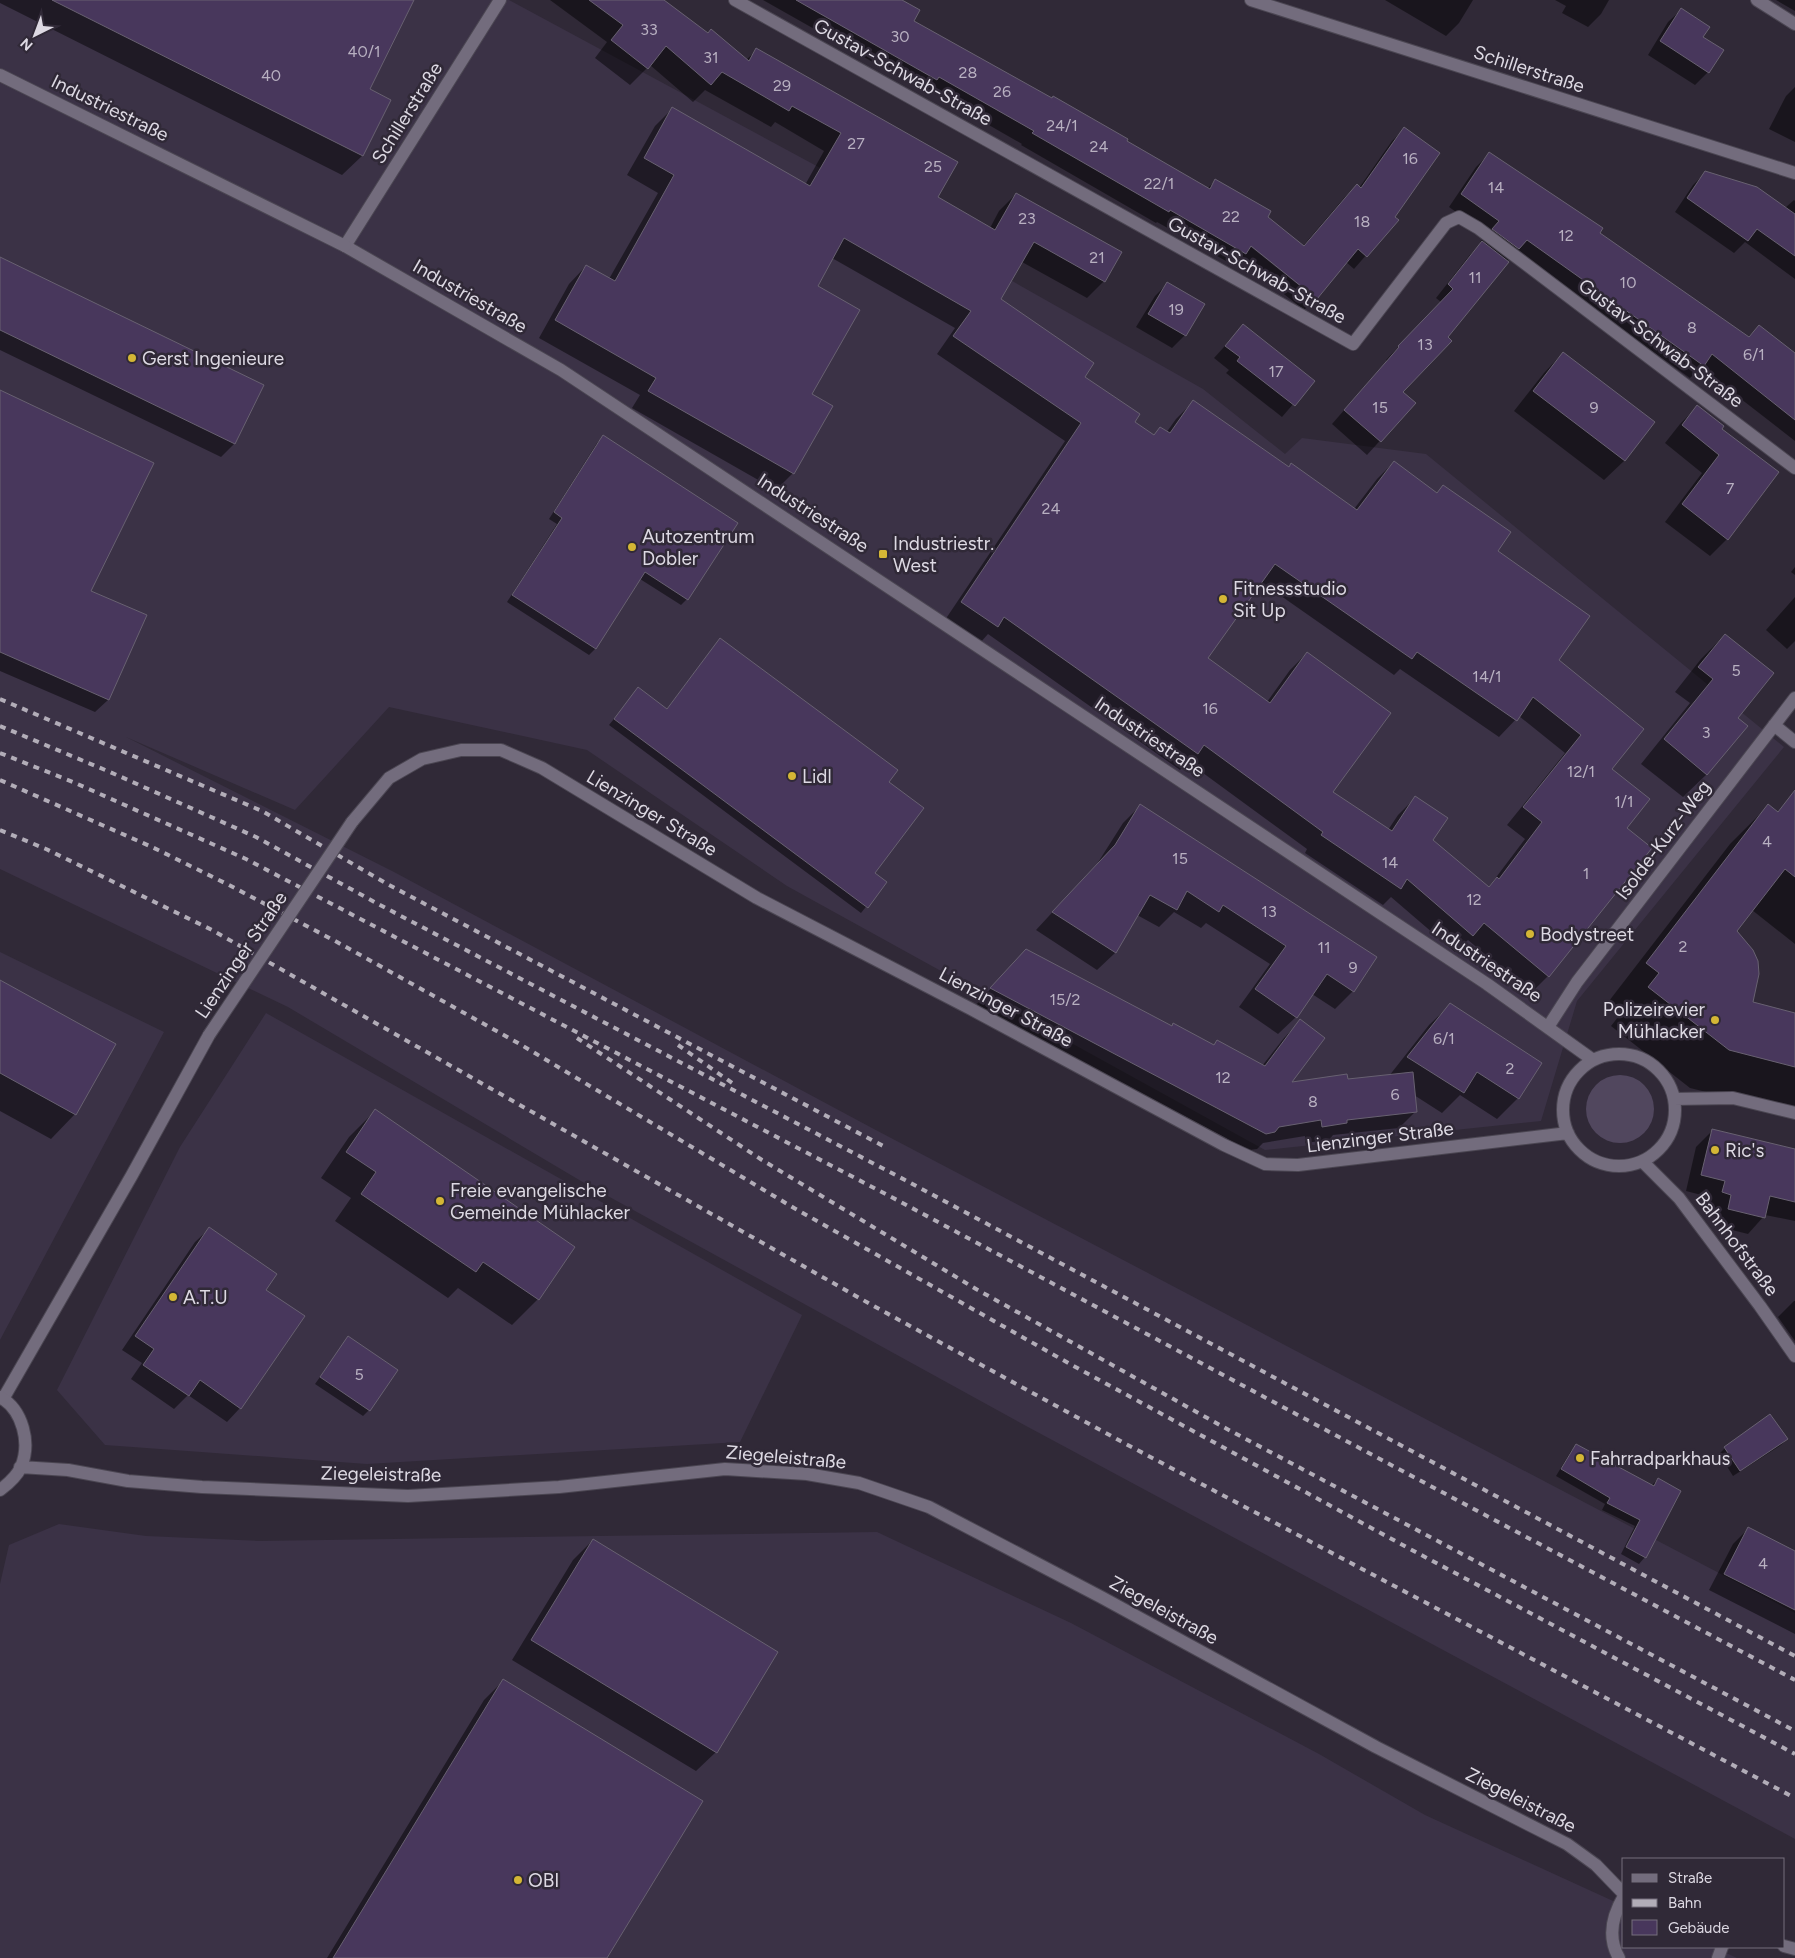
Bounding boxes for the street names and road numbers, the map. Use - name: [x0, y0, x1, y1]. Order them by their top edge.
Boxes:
- street label: Gustav-Schwab-Straße: [810, 13, 996, 131]
- street label: Schillerstraße: [1471, 40, 1587, 98]
- street label: Schillerstraße: [367, 58, 447, 168]
- street label: Industriestraße: [47, 70, 173, 146]
- street label: Gustav-Schwab-Straße: [1164, 211, 1350, 329]
- street label: Industriestraße: [409, 254, 531, 338]
- street label: Gustav-Schwab-Straße: [1574, 274, 1748, 412]
- street label: Industriestraße: [753, 469, 873, 557]
- street label: Industriestraße: [1091, 692, 1209, 782]
- street label: Lienzinger Straße: [583, 765, 721, 861]
- street label: Isolde-Kurz-Weg: [1611, 776, 1715, 904]
- street label: Lienzinger Straße: [190, 887, 292, 1023]
- street label: Industriestraße: [1428, 917, 1546, 1007]
- street label: Lienzinger Straße: [935, 962, 1077, 1052]
- street label: Lienzinger Straße: [1305, 1117, 1455, 1157]
- street label: Bahnhofstraße: [1690, 1187, 1784, 1301]
- street label: Ziegeleistraße: [725, 1440, 847, 1474]
- street label: Ziegeleistraße: [320, 1461, 442, 1487]
- street label: Ziegeleistraße: [1106, 1571, 1222, 1649]
- street label: Ziegeleistraße: [1462, 1762, 1580, 1838]

